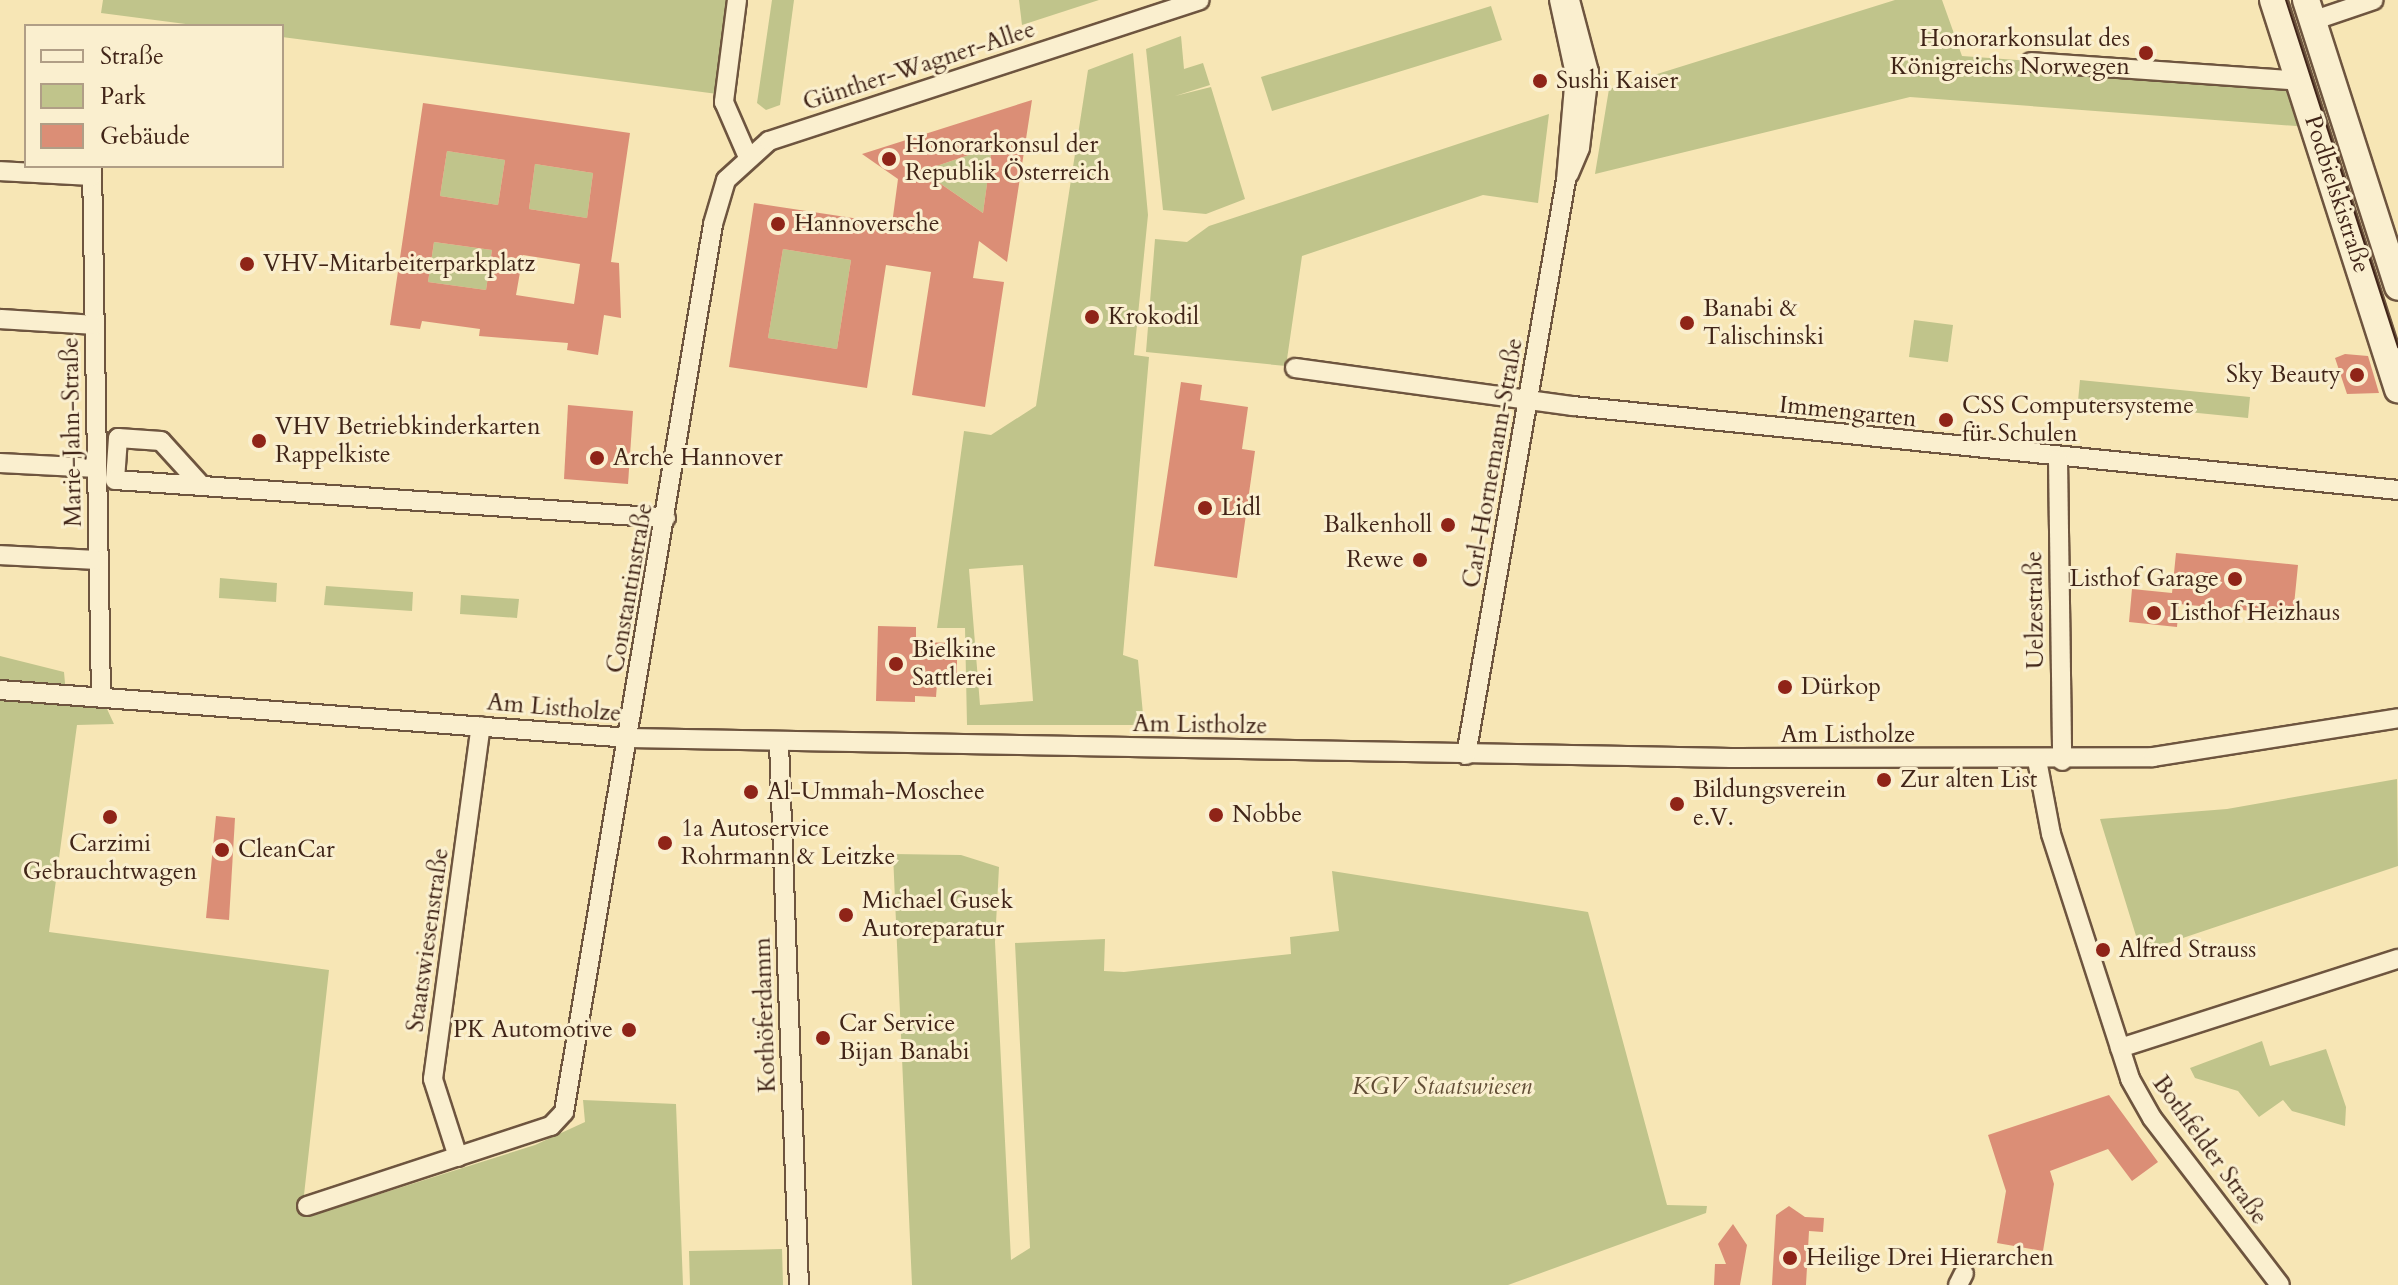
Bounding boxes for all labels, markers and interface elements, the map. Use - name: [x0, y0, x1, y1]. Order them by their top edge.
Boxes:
- street label: Günther-Wagner-Allee: [799, 15, 1039, 117]
- legend: [24, 24, 284, 168]
- place label: Honorarkonsulat des Königreichs Norwegen: [1890, 25, 2130, 81]
- text: Straße: [100, 40, 164, 73]
- marker: Honorarkonsulat des Königreichs Norwegen: [2137, 44, 2155, 62]
- place label: Sushi Kaiser: [1556, 67, 1678, 95]
- marker: Sushi Kaiser: [1531, 72, 1549, 90]
- text: Park: [100, 80, 146, 113]
- street label: Podbielskistraße: [2298, 112, 2376, 276]
- text: Gebäude: [100, 120, 190, 153]
- place label: Honorarkonsul der Republik Österreich: [905, 131, 1110, 187]
- marker: Honorarkonsul der Republik Österreich: [880, 150, 898, 168]
- place label: Hannoversche: [794, 210, 940, 238]
- marker: Hannoversche: [769, 215, 787, 233]
- place label: VHV-Mitarbeiterparkplatz: [263, 250, 535, 278]
- marker: VHV-Mitarbeiterparkplatz: [238, 255, 256, 273]
- place label: Banabi & Talischinski: [1703, 295, 1824, 351]
- place label: Krokodil: [1108, 303, 1199, 331]
- marker: Krokodil: [1083, 308, 1101, 326]
- marker: Banabi & Talischinski: [1678, 314, 1696, 332]
- street label: Carl-Hornemann-Straße: [1457, 336, 1529, 590]
- street label: Marie-Jahn-Straße: [56, 337, 88, 527]
- place label: Sky Beauty: [2226, 361, 2341, 389]
- marker: Sky Beauty: [2348, 366, 2366, 384]
- street label: Immengarten: [1778, 390, 1918, 434]
- place label: CSS Computersysteme für Schulen: [1962, 392, 2194, 448]
- marker: CSS Computersysteme für Schulen: [1937, 411, 1955, 429]
- place label: VHV Betriebkinderkarten Rappelkiste: [275, 413, 541, 469]
- marker: VHV Betriebkinderkarten Rappelkiste: [250, 432, 268, 450]
- place label: Arche Hannover: [613, 444, 783, 472]
- marker: Arche Hannover: [588, 449, 606, 467]
- place label: Lidl: [1221, 494, 1261, 522]
- marker: Lidl: [1196, 499, 1214, 517]
- street label: Constantinstraße: [601, 501, 659, 675]
- place label: Balkenholl: [1323, 511, 1432, 539]
- marker: Balkenholl: [1439, 516, 1457, 534]
- place label: Rewe: [1346, 546, 1404, 574]
- marker: Rewe: [1411, 551, 1429, 569]
- street label: Uelzestraße: [2020, 551, 2050, 669]
- place label: Listhof Garage: [2069, 565, 2219, 593]
- marker: Listhof Garage: [2226, 570, 2244, 588]
- place label: Listhof Heizhaus: [2170, 599, 2340, 627]
- marker: Listhof Heizhaus: [2145, 604, 2163, 622]
- place label: Bielkine Sattlerei: [912, 636, 996, 692]
- marker: Bielkine Sattlerei: [887, 655, 905, 673]
- place label: Dürkop: [1801, 673, 1881, 701]
- marker: Dürkop: [1776, 678, 1794, 696]
- street label: Am Listholze: [486, 688, 622, 728]
- street label: Am Listholze: [1132, 709, 1268, 741]
- street label: Am Listholze: [1781, 721, 1915, 749]
- place label: Zur alten List: [1900, 766, 2037, 794]
- marker: Zur alten List: [1875, 771, 1893, 789]
- place label: Bildungsverein e.V.: [1693, 776, 1846, 832]
- place label: Al-Ummah-Moschee: [767, 778, 985, 806]
- marker: Al-Ummah-Moschee: [742, 783, 760, 801]
- marker: Bildungsverein e.V.: [1668, 795, 1686, 813]
- place label: Nobbe: [1232, 801, 1302, 829]
- marker: Nobbe: [1207, 806, 1225, 824]
- marker: Carzimi Gebrauchtwagen: [101, 808, 119, 826]
- place label: 1a Autoservice Rohrmann & Leitzke: [681, 815, 895, 871]
- place label: Carzimi Gebrauchtwagen: [23, 830, 197, 886]
- marker: 1a Autoservice Rohrmann & Leitzke: [656, 834, 674, 852]
- place label: CleanCar: [238, 836, 335, 864]
- marker: CleanCar: [213, 841, 231, 859]
- street label: Staatswiesenstraße: [401, 846, 455, 1034]
- place label: Michael Gusek Autoreparatur: [862, 887, 1013, 943]
- marker: Michael Gusek Autoreparatur: [837, 906, 855, 924]
- place label: Alfred Strauss: [2119, 936, 2256, 964]
- street label: Kothöferdamm: [748, 937, 782, 1093]
- marker: Alfred Strauss: [2094, 941, 2112, 959]
- place label: Car Service Bijan Banabi: [839, 1010, 970, 1066]
- place label: PK Automotive: [453, 1016, 613, 1044]
- marker: PK Automotive: [620, 1021, 638, 1039]
- marker: Car Service Bijan Banabi: [814, 1029, 832, 1047]
- street label: Bothfelder Straße: [2146, 1070, 2274, 1230]
- park label: KGV Staatswiesen: [1352, 1073, 1532, 1101]
- place label: Heilige Drei Hierarchen: [1806, 1244, 2054, 1272]
- marker: Heilige Drei Hierarchen: [1781, 1249, 1799, 1267]

